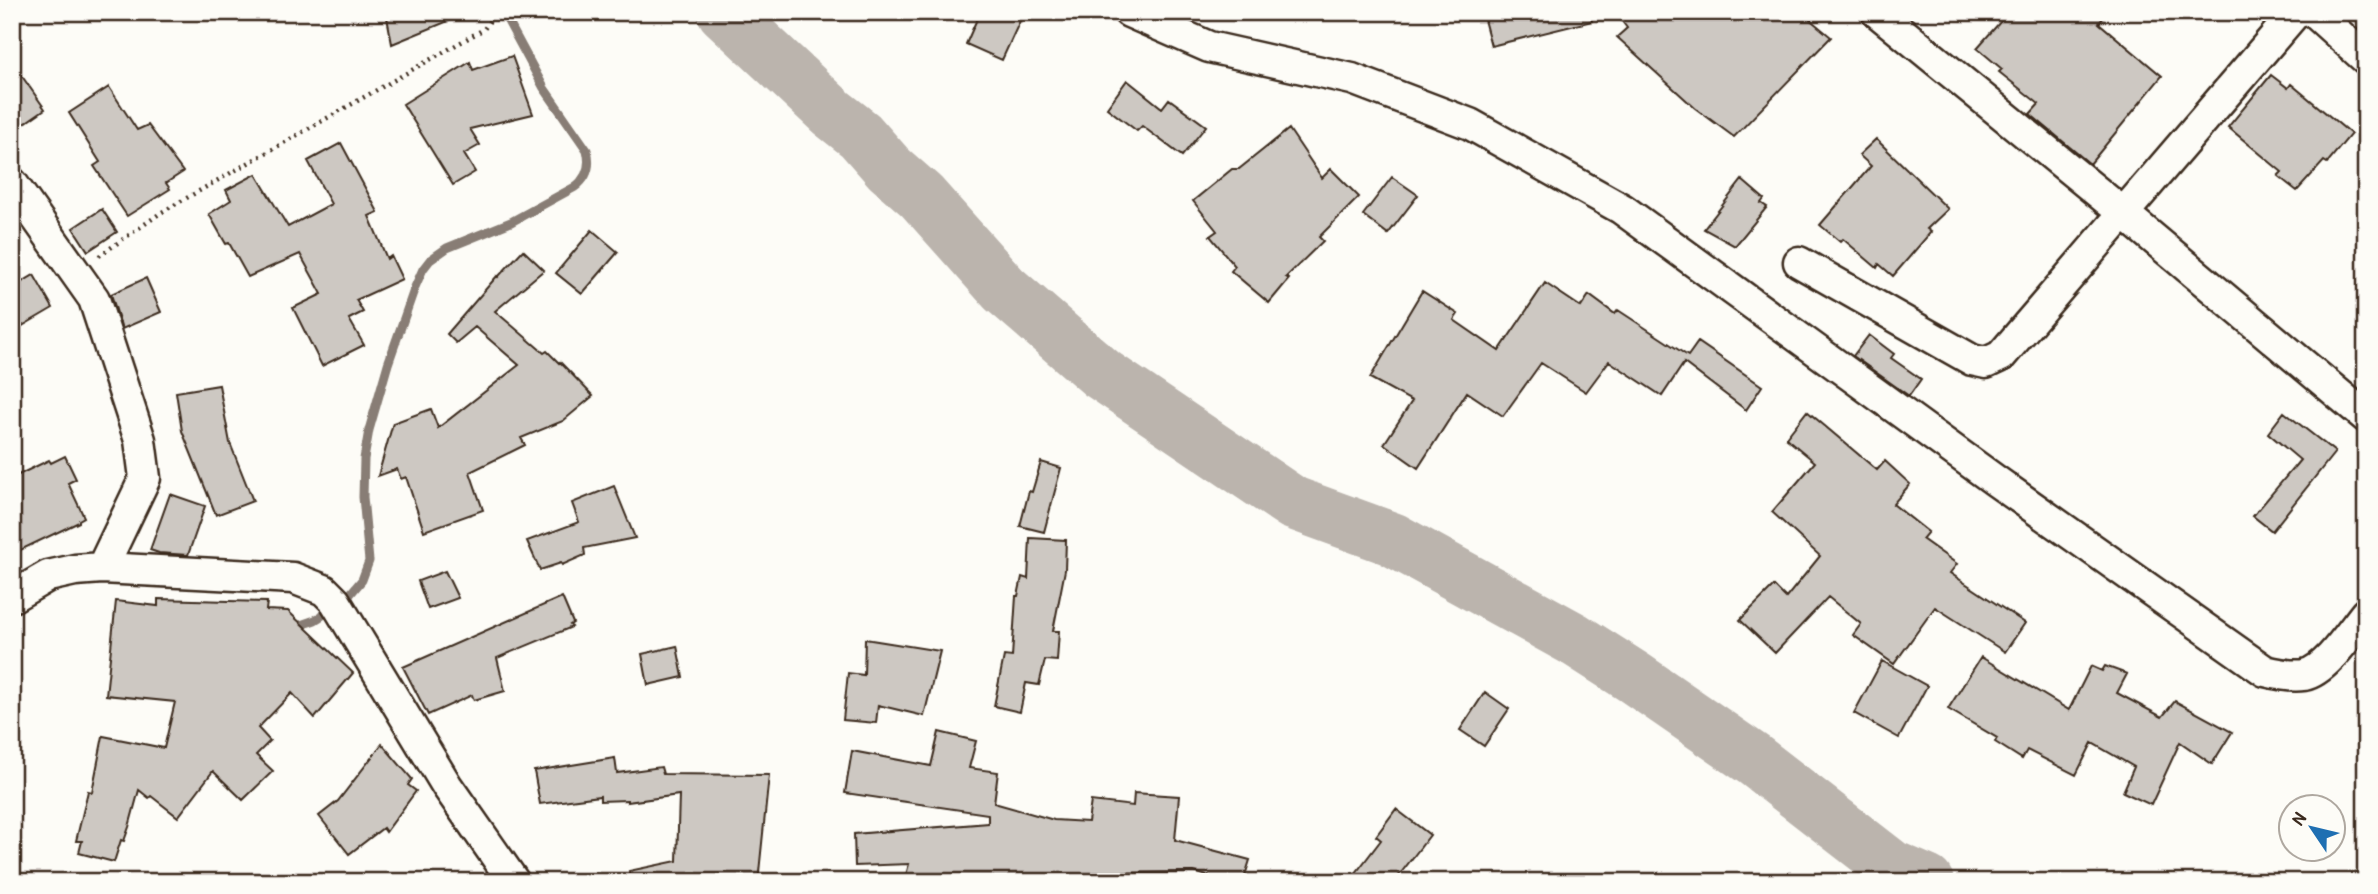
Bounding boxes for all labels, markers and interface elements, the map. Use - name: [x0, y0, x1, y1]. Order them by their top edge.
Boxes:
- north arrow: [2276, 792, 2346, 862]
- text: N: [2285, 807, 2312, 830]

